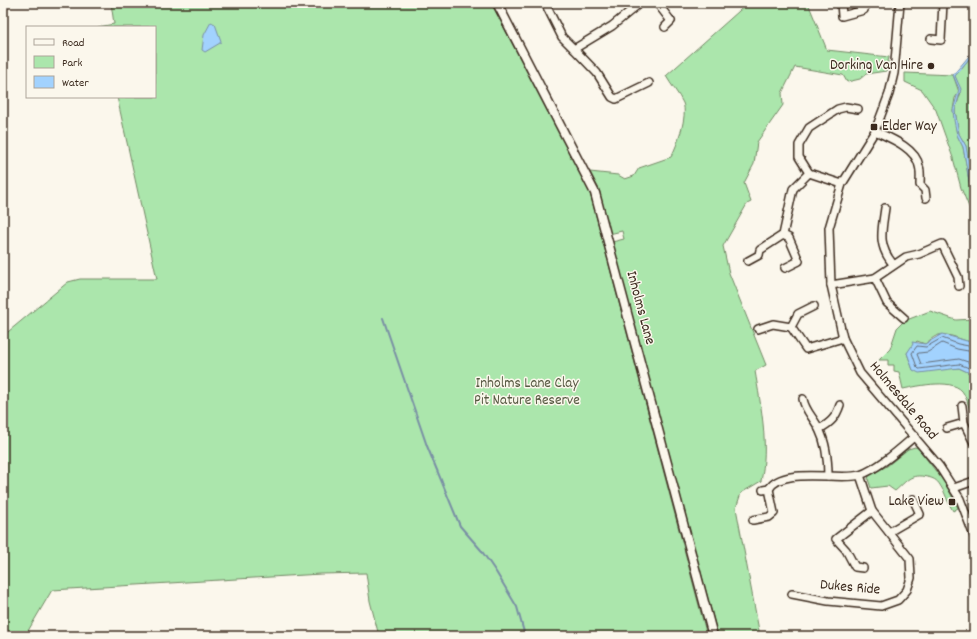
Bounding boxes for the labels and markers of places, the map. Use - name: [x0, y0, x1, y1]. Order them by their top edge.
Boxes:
- place label: Dorking Van Hire: [830, 55, 923, 77]
- marker: Dorking Van Hire: [926, 61, 936, 71]
- place label: Elder Way: [882, 116, 938, 138]
- marker: Elder Way: [869, 122, 879, 132]
- place label: Lake View: [888, 491, 944, 513]
- marker: Lake View: [947, 497, 957, 507]

